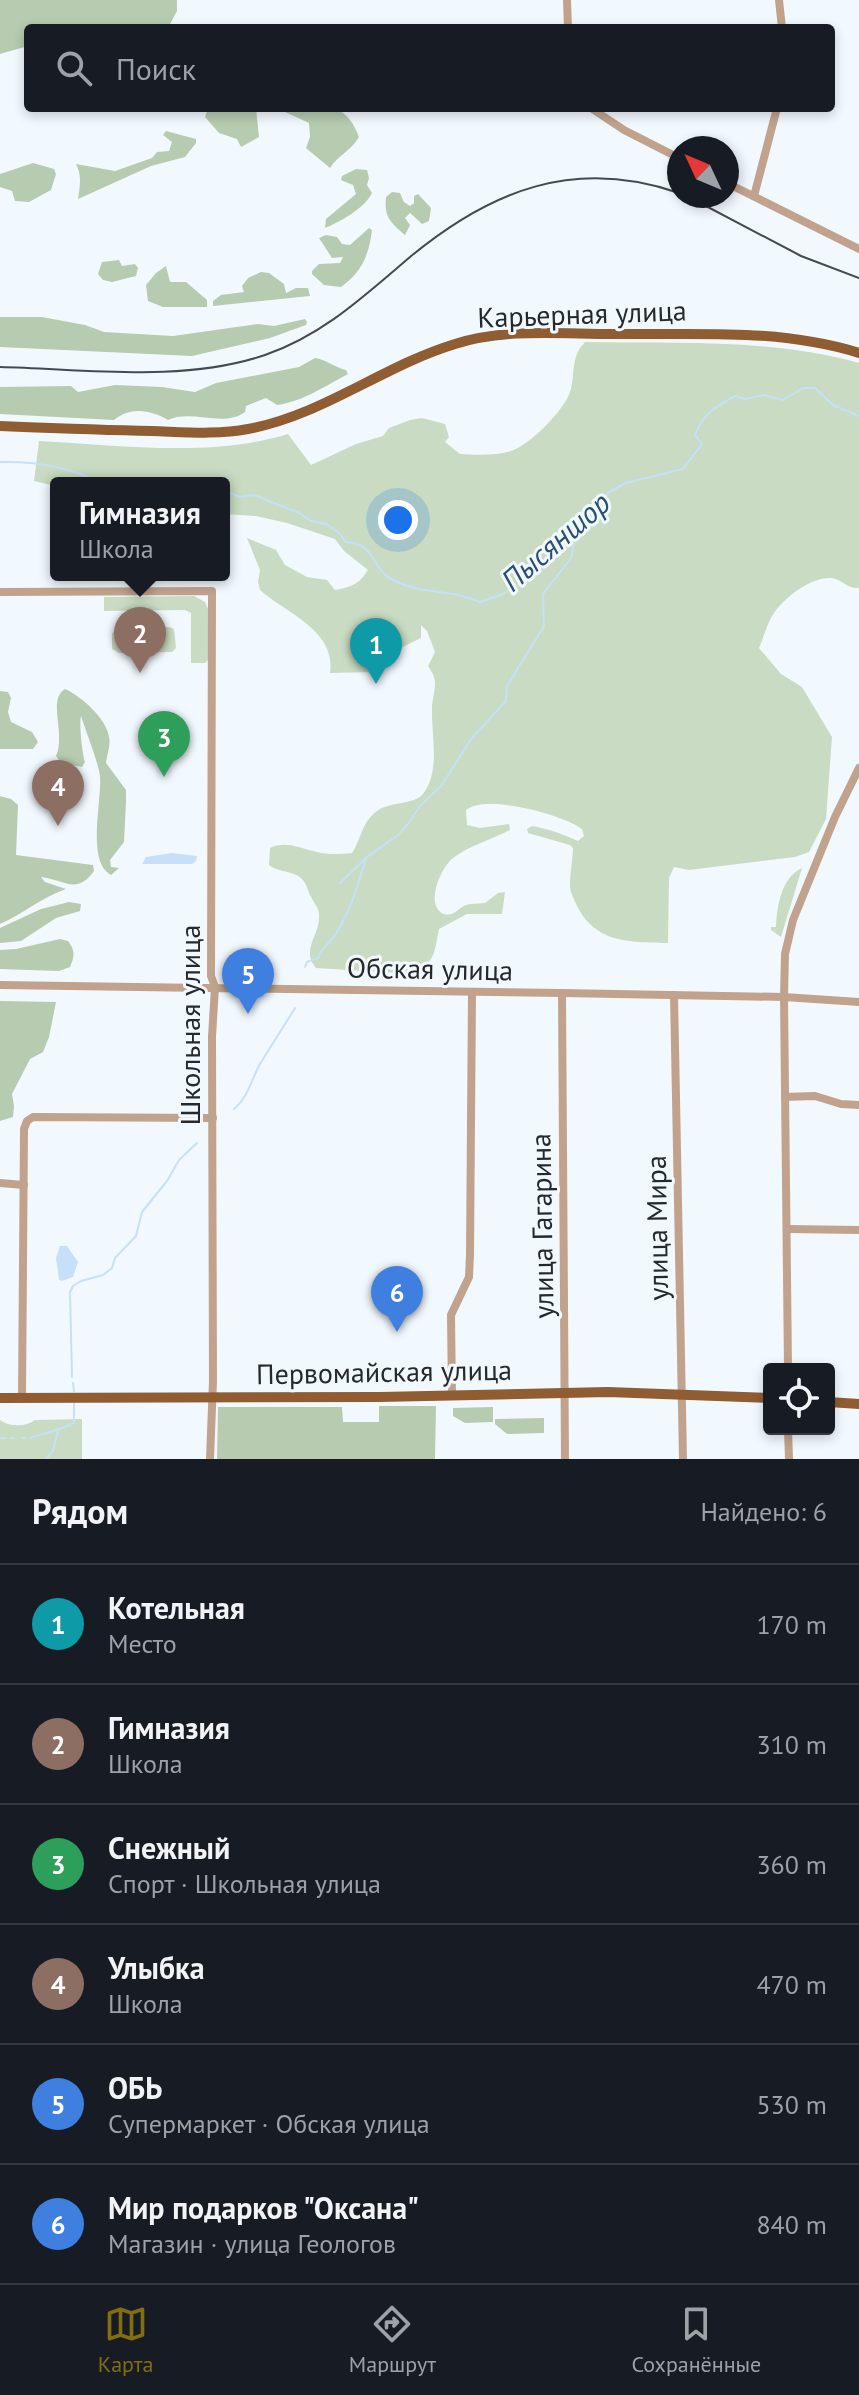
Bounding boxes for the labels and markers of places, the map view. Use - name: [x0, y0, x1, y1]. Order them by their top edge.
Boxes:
- pin: 2: [114, 607, 166, 673]
- pin: 1: [350, 618, 402, 684]
- pin: 3: [138, 711, 190, 777]
- pin: 4: [32, 760, 84, 826]
- pin: 5: [222, 948, 274, 1014]
- pin: 6: [371, 1266, 423, 1332]

